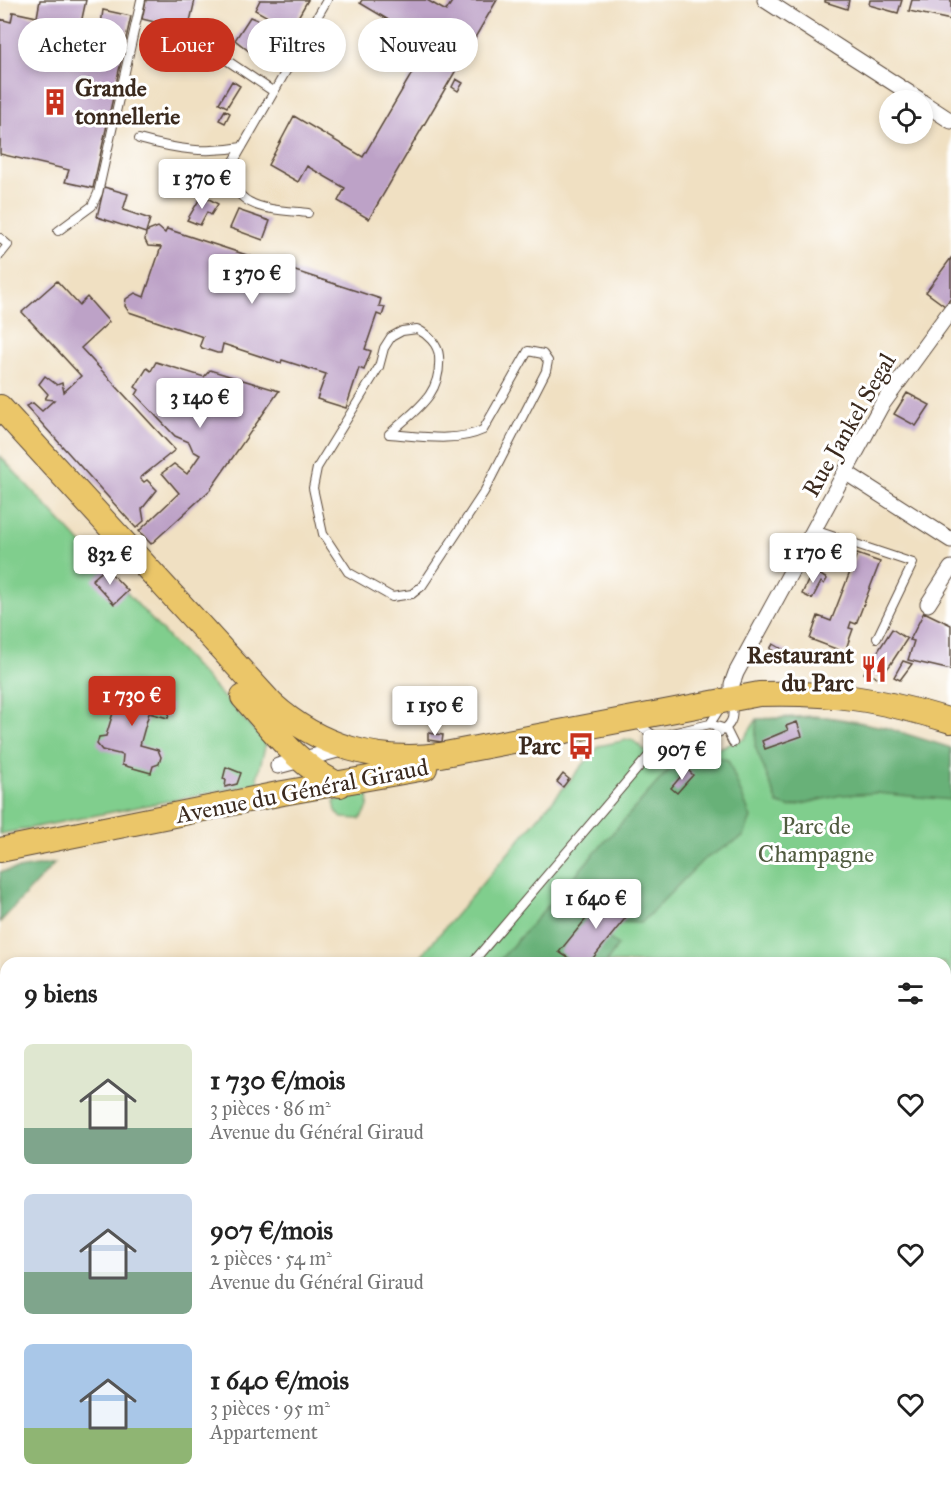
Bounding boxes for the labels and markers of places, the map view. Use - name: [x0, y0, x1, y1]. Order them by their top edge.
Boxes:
- place label: Grande tonnellerie: [74, 73, 180, 131]
- building icon: Grande tonnellerie: [40, 87, 70, 117]
- pin: 1 370 €: [147, 159, 257, 210]
- pin: 1 370 €: [197, 254, 307, 305]
- pin: 3 140 €: [145, 378, 255, 429]
- pin: 1 170 €: [758, 533, 868, 584]
- pin: 832 €: [68, 535, 152, 586]
- place label: Restaurant du Parc: [747, 640, 854, 698]
- restaurant icon: Restaurant du Parc: [859, 654, 889, 684]
- pin: 1 730 €: [77, 676, 187, 727]
- pin: 1 150 €: [380, 686, 490, 737]
- pin: 907 €: [640, 730, 724, 781]
- place label: Parc: [519, 731, 561, 761]
- bus stop icon: Parc: [566, 731, 596, 761]
- pin: 1 640 €: [541, 879, 651, 930]

